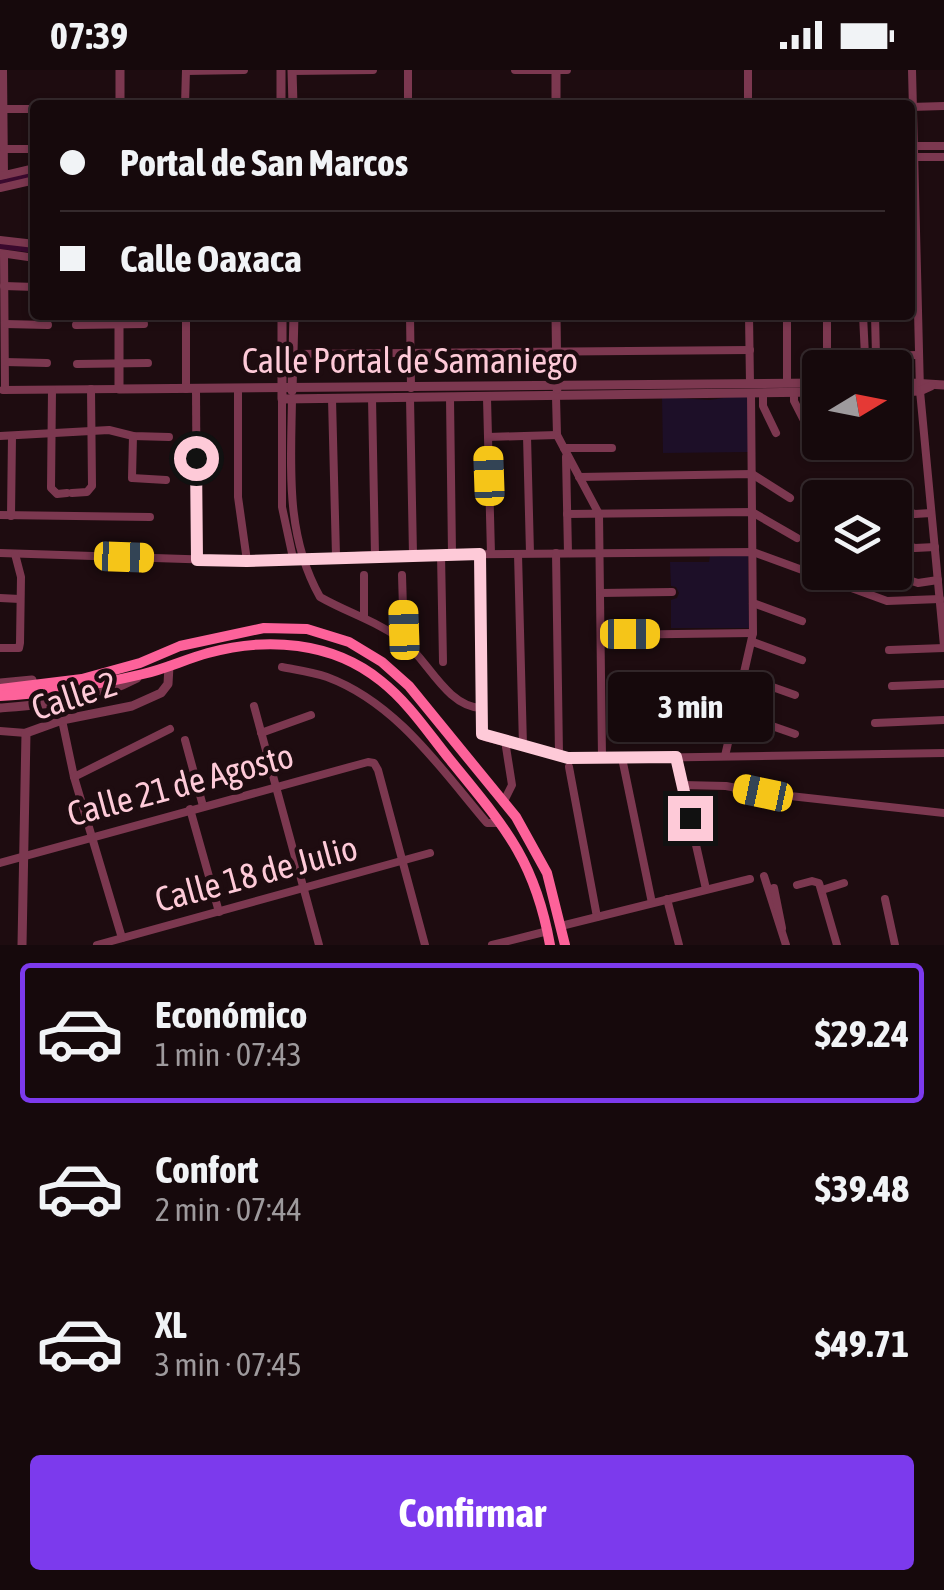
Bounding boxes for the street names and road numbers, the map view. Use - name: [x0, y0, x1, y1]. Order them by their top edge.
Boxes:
- street label: Calle Portal de Samaniego: [242, 340, 578, 380]
- street label: Calle 2: [26, 662, 122, 728]
- street label: Calle 21 de Agosto: [63, 735, 297, 833]
- street label: Calle 18 de Julio: [150, 827, 362, 919]

